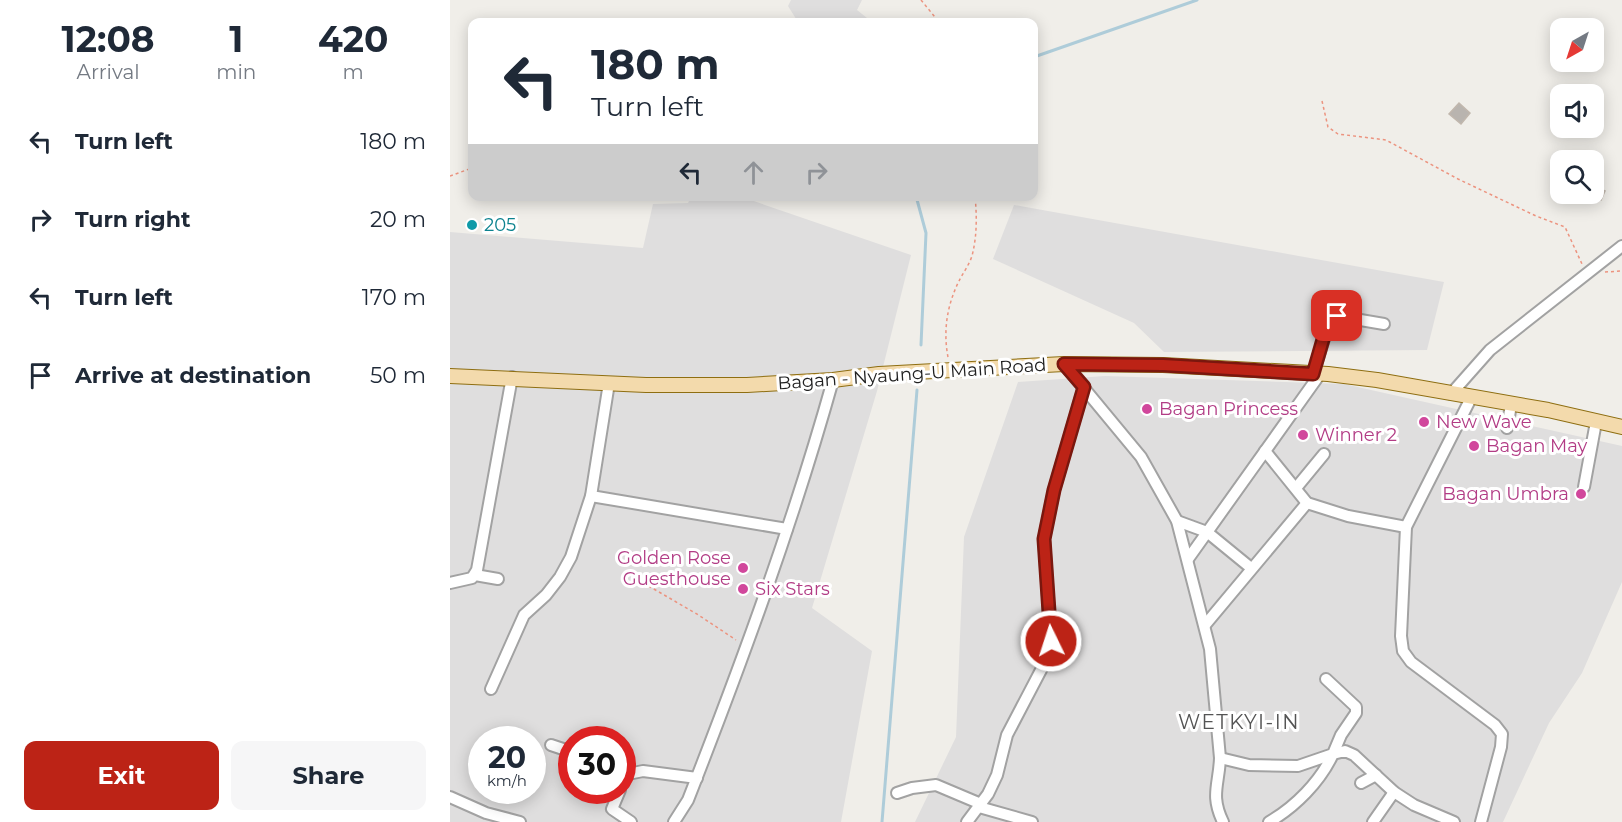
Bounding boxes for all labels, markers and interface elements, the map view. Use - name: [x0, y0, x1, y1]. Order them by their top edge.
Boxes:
- text: 12:08: [62, 17, 155, 61]
- text: 1: [229, 17, 243, 61]
- text: 420: [318, 17, 388, 61]
- north arrow: [1550, 18, 1604, 72]
- map controls: [1550, 18, 1604, 204]
- text: 180 m: [591, 38, 720, 90]
- icon: left: [492, 42, 570, 120]
- text: Arrival: [77, 60, 140, 84]
- text: min: [216, 60, 256, 84]
- text: m: [343, 60, 364, 84]
- button: sound: [1550, 84, 1604, 138]
- text: Turn left: [591, 90, 704, 123]
- icon: left: [24, 125, 57, 158]
- text: Turn left: [75, 128, 173, 155]
- text: 180 m: [360, 128, 426, 155]
- button: search: [1550, 150, 1604, 204]
- icon: left: [674, 156, 707, 189]
- icon: ahead: [737, 156, 770, 189]
- icon: right: [800, 156, 833, 189]
- icon: right: [24, 203, 57, 236]
- text: Turn right: [75, 206, 190, 233]
- text: 20 m: [370, 206, 426, 233]
- place label: 205: [484, 214, 516, 236]
- marker: 205: [465, 218, 479, 232]
- icon: left: [24, 281, 57, 314]
- text: Turn left: [75, 284, 173, 311]
- text: 170 m: [362, 284, 426, 311]
- pin: [1311, 290, 1362, 341]
- icon: arrive: [1320, 299, 1353, 332]
- street label: Bagan - Nyaung-U Main Road: [777, 354, 1047, 394]
- icon: arrive: [24, 359, 57, 392]
- text: Arrive at destination: [75, 362, 311, 389]
- text: 50 m: [370, 362, 426, 389]
- place label: Bagan Princess: [1159, 398, 1298, 420]
- marker: Bagan Princess: [1140, 402, 1154, 416]
- place label: New Wave: [1436, 411, 1532, 433]
- marker: New Wave: [1417, 415, 1431, 429]
- place label: Winner 2: [1315, 424, 1397, 446]
- marker: Winner 2: [1296, 428, 1310, 442]
- place label: Bagan May: [1486, 435, 1587, 457]
- marker: Bagan May: [1467, 439, 1481, 453]
- place label: Bagan Umbra: [1442, 483, 1569, 505]
- marker: Bagan Umbra: [1574, 487, 1588, 501]
- place label: Golden Rose Guesthouse: [617, 547, 731, 590]
- marker: Golden Rose Guesthouse: [736, 561, 750, 575]
- place label: Six Stars: [755, 578, 830, 600]
- marker: Six Stars: [736, 582, 750, 596]
- position arrow: [1019, 609, 1083, 673]
- district label: WETKYI-IN: [1178, 710, 1300, 734]
- speed limit sign: 30: [558, 726, 636, 804]
- text: 20: [488, 739, 526, 776]
- button: Exit: [24, 741, 219, 810]
- button: Share: [231, 741, 426, 810]
- text: km/h: [487, 771, 527, 790]

